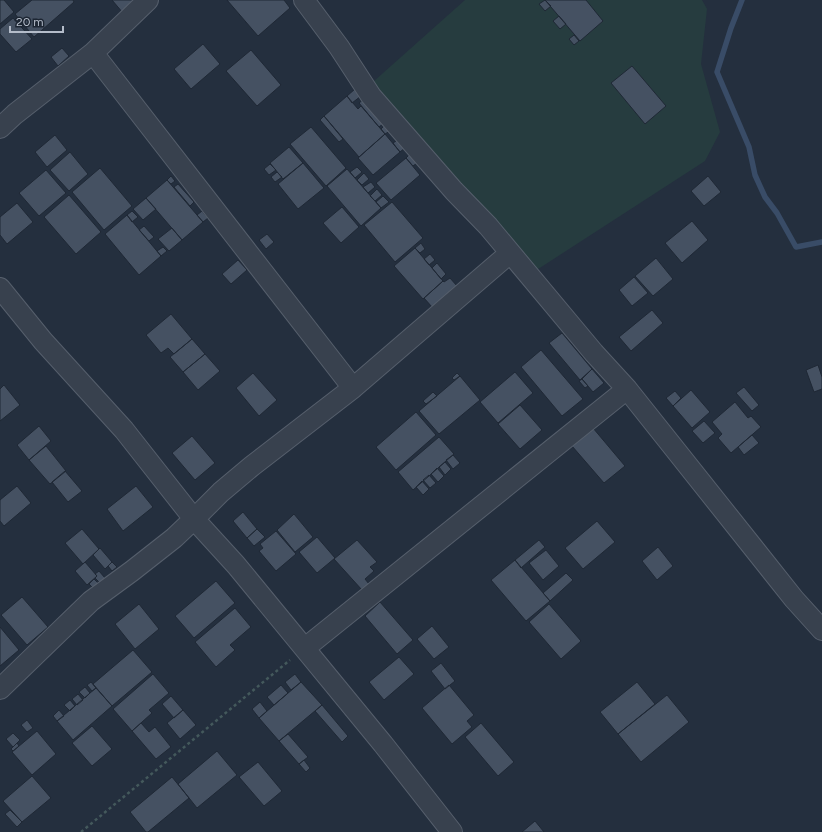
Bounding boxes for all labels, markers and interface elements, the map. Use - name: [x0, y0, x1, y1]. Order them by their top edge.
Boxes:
- scale bar: [10, 8, 63, 34]
- text: 20 m: [16, 15, 44, 29]

